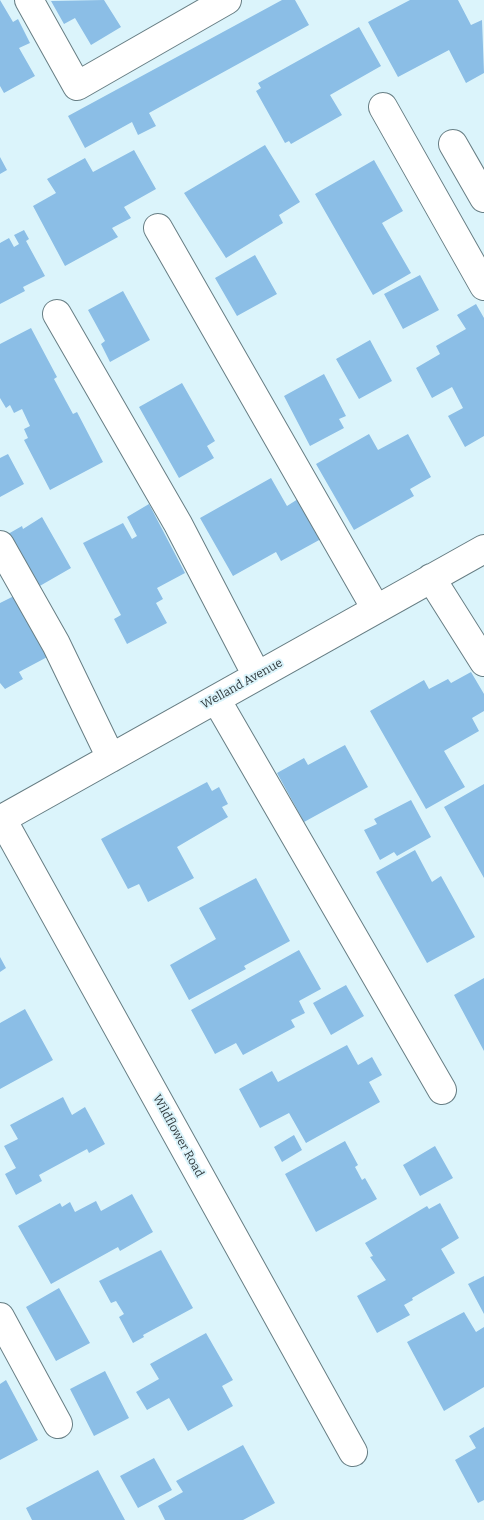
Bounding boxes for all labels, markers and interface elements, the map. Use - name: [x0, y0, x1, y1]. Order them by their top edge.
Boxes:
- street label: Welland Avenue: [199, 656, 285, 712]
- street label: Wildflower Road: [149, 1092, 207, 1180]

